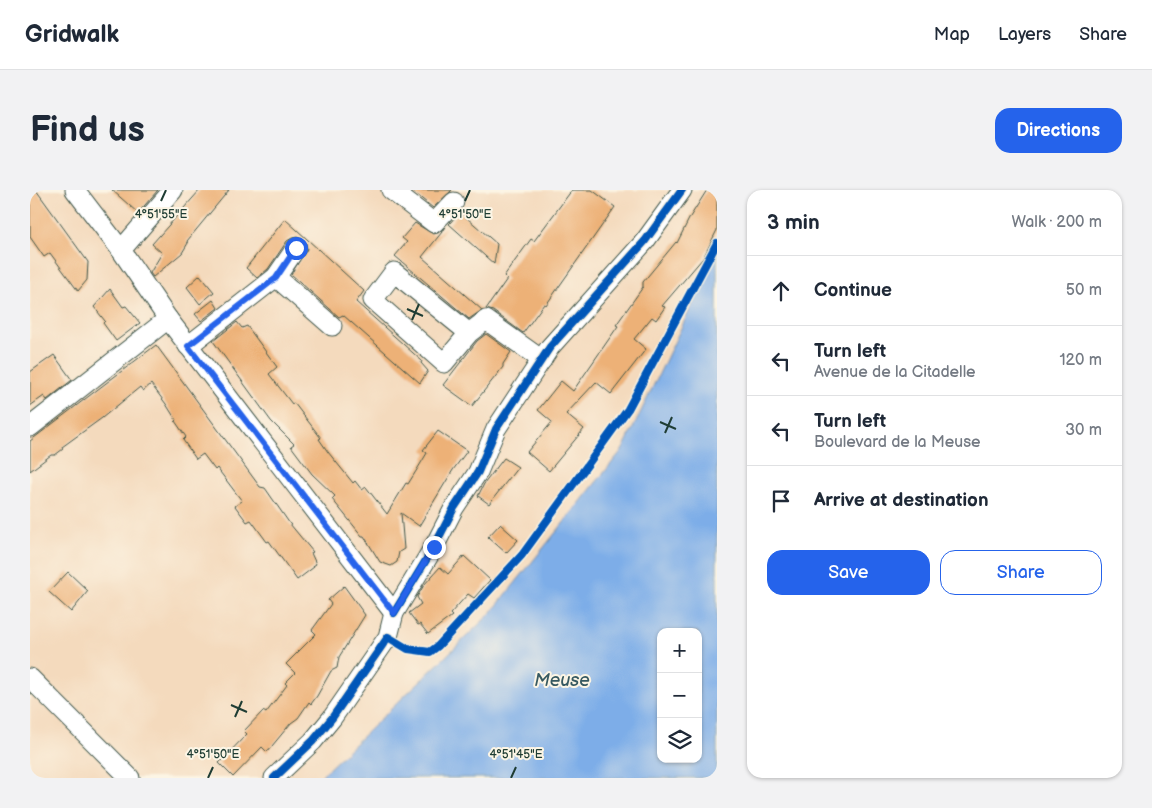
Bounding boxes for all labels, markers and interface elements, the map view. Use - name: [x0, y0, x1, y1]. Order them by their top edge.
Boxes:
- text: Gridwalk: [25, 20, 119, 49]
- text: Map: [934, 24, 970, 45]
- text: Layers: [998, 24, 1051, 45]
- text: Share: [1079, 24, 1127, 45]
- button: Directions: [995, 108, 1122, 153]
- text: Find us: [30, 109, 145, 152]
- text: 4°51'55"E: [135, 207, 187, 222]
- text: 4°51'50"E: [439, 207, 492, 222]
- text: 3 min: [767, 210, 820, 235]
- text: Walk · 200 m: [1012, 213, 1102, 232]
- route start: [285, 237, 308, 260]
- icon: ahead: [767, 277, 795, 305]
- text: Continue: [814, 279, 892, 302]
- text: 50 m: [1066, 281, 1102, 300]
- text: Turn left: [814, 340, 886, 363]
- icon: left: [767, 347, 795, 375]
- text: 120 m: [1059, 351, 1102, 370]
- text: Avenue de la Citadelle: [814, 363, 976, 382]
- text: Turn left: [814, 410, 886, 433]
- icon: left: [767, 417, 795, 445]
- text: 30 m: [1065, 421, 1102, 440]
- text: Boulevard de la Meuse: [814, 433, 981, 452]
- icon: arrive: [767, 487, 795, 515]
- text: Arrive at destination: [814, 489, 989, 512]
- route end: [423, 536, 446, 559]
- button: Save: [767, 550, 930, 595]
- button: Share: [940, 550, 1102, 595]
- map controls: [657, 628, 702, 763]
- button: +: [657, 628, 702, 673]
- water label: Meuse: [534, 670, 590, 691]
- button: −: [657, 673, 702, 718]
- button: layers: [657, 718, 702, 763]
- text: 4°51'50"E: [187, 747, 240, 762]
- text: 4°51'45"E: [489, 747, 543, 762]

